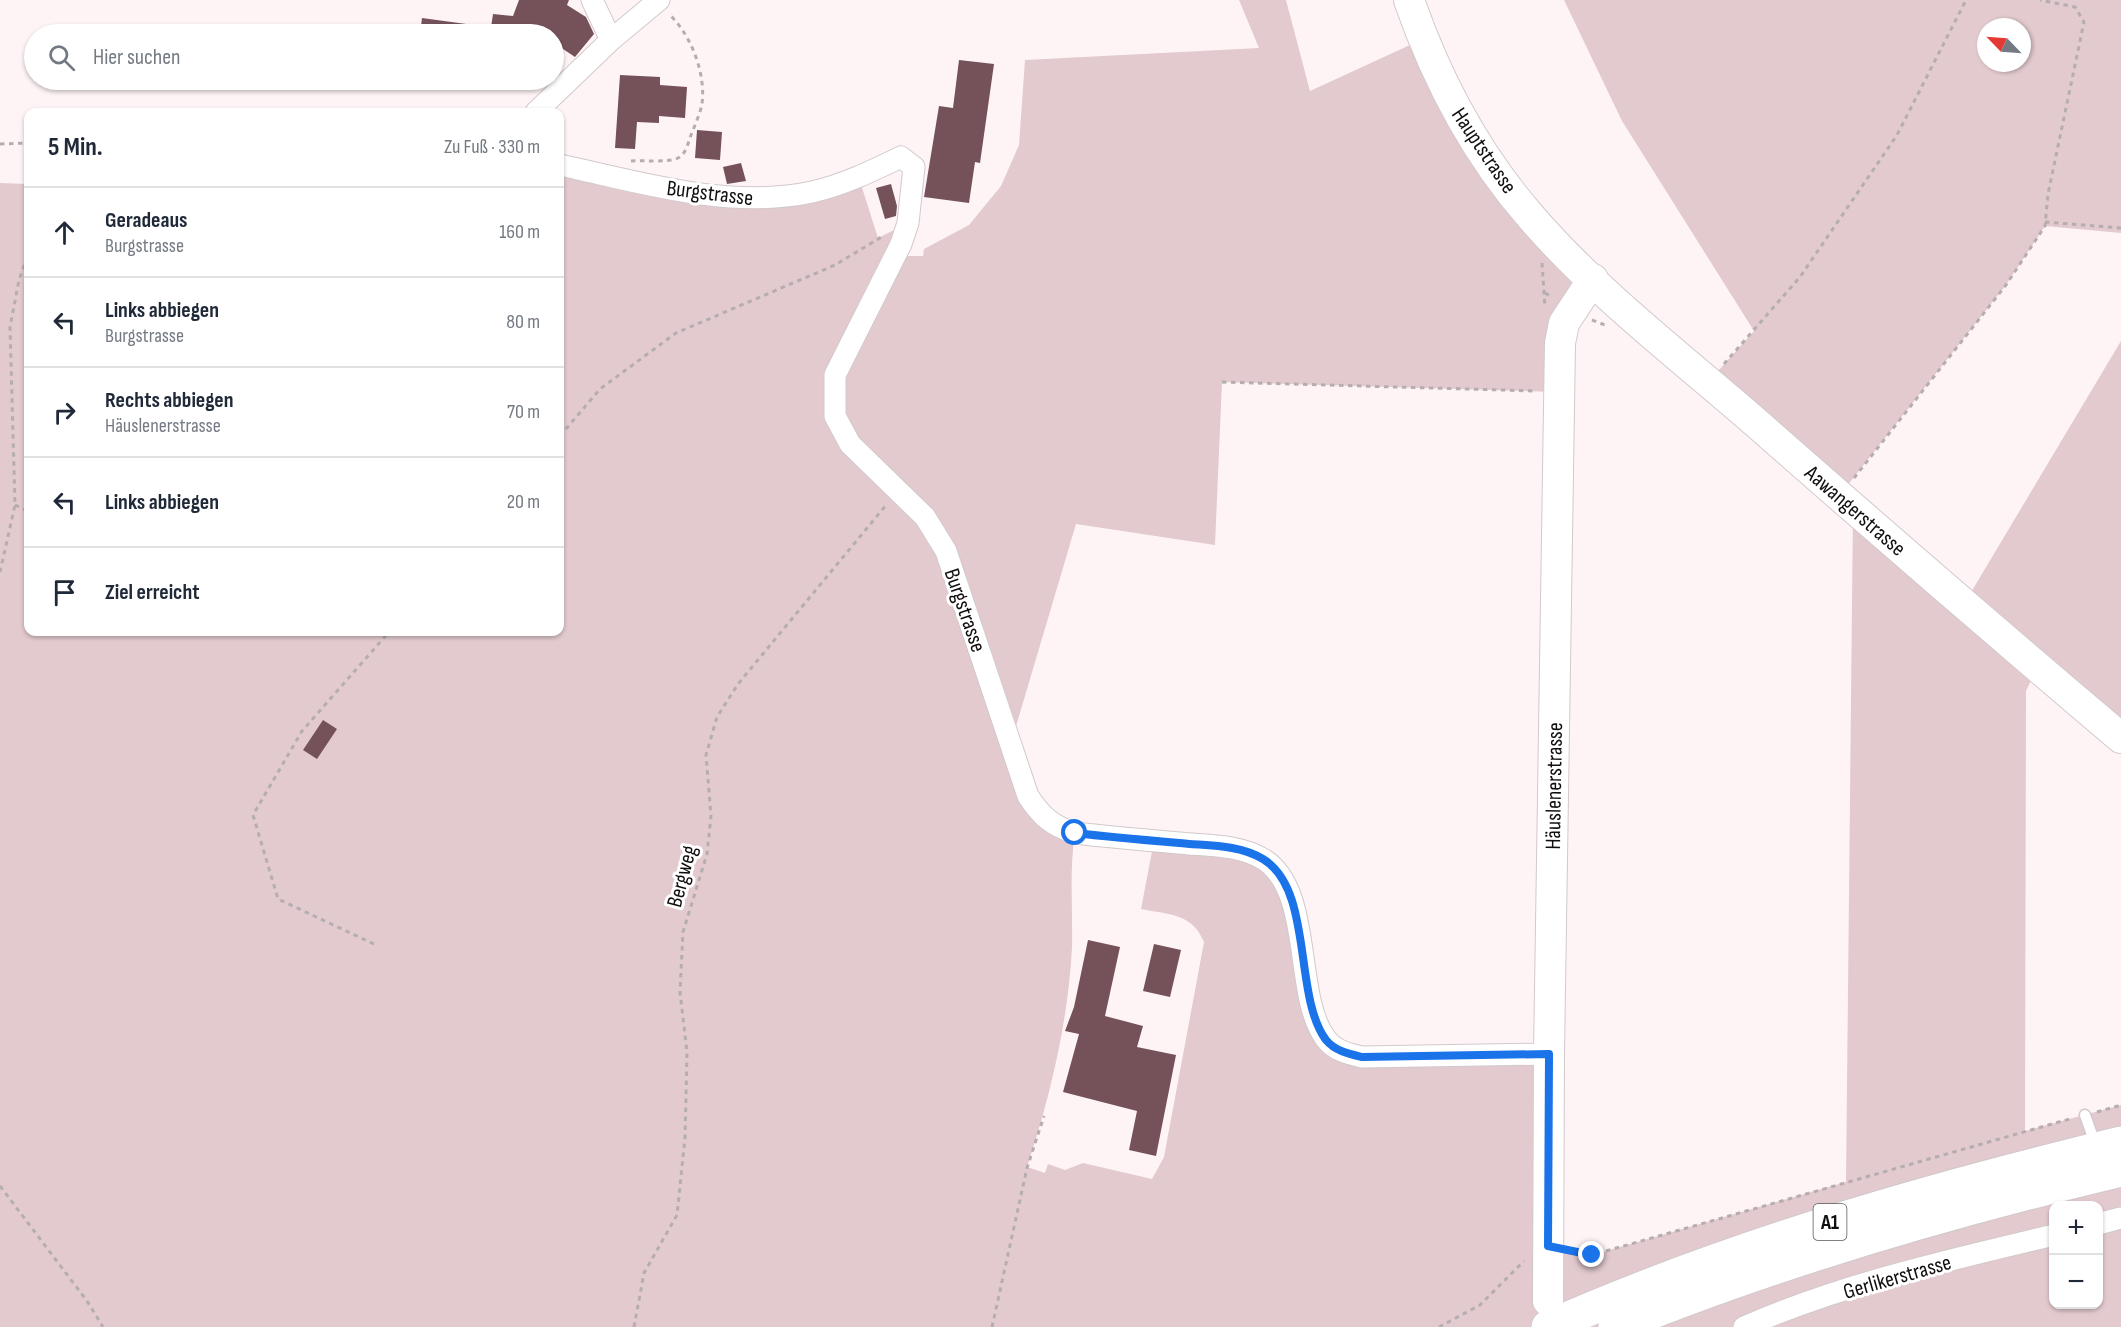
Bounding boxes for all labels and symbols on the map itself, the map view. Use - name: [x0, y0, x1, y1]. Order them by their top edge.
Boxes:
- north arrow: [1977, 18, 2031, 72]
- street label: Hauptstrasse: [1445, 103, 1522, 199]
- street label: Burgstrasse: [665, 175, 755, 212]
- street label: Aawangerstrasse: [1798, 459, 1911, 562]
- street label: Burgstrasse: [938, 565, 991, 656]
- street label: Häuslenerstrasse: [1540, 722, 1569, 850]
- route start: [1061, 819, 1087, 845]
- street label: Bergweg: [661, 842, 704, 910]
- road number: A1: [1814, 1204, 1846, 1240]
- route end: [1578, 1241, 1604, 1267]
- street label: Gerlikerstrasse: [1840, 1249, 1955, 1306]

